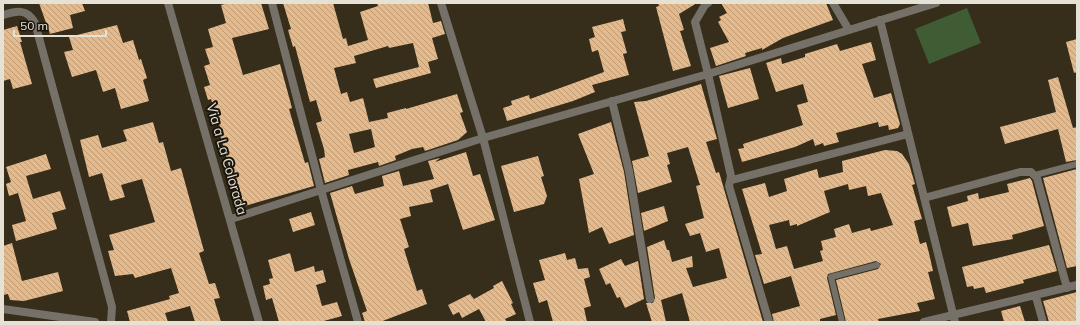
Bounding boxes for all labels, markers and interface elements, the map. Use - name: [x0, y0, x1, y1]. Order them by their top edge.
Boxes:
- scale bar: [14, 12, 106, 38]
- text: 50 m: [20, 18, 48, 33]
- street label: Via a La Colorada: [202, 101, 252, 217]

